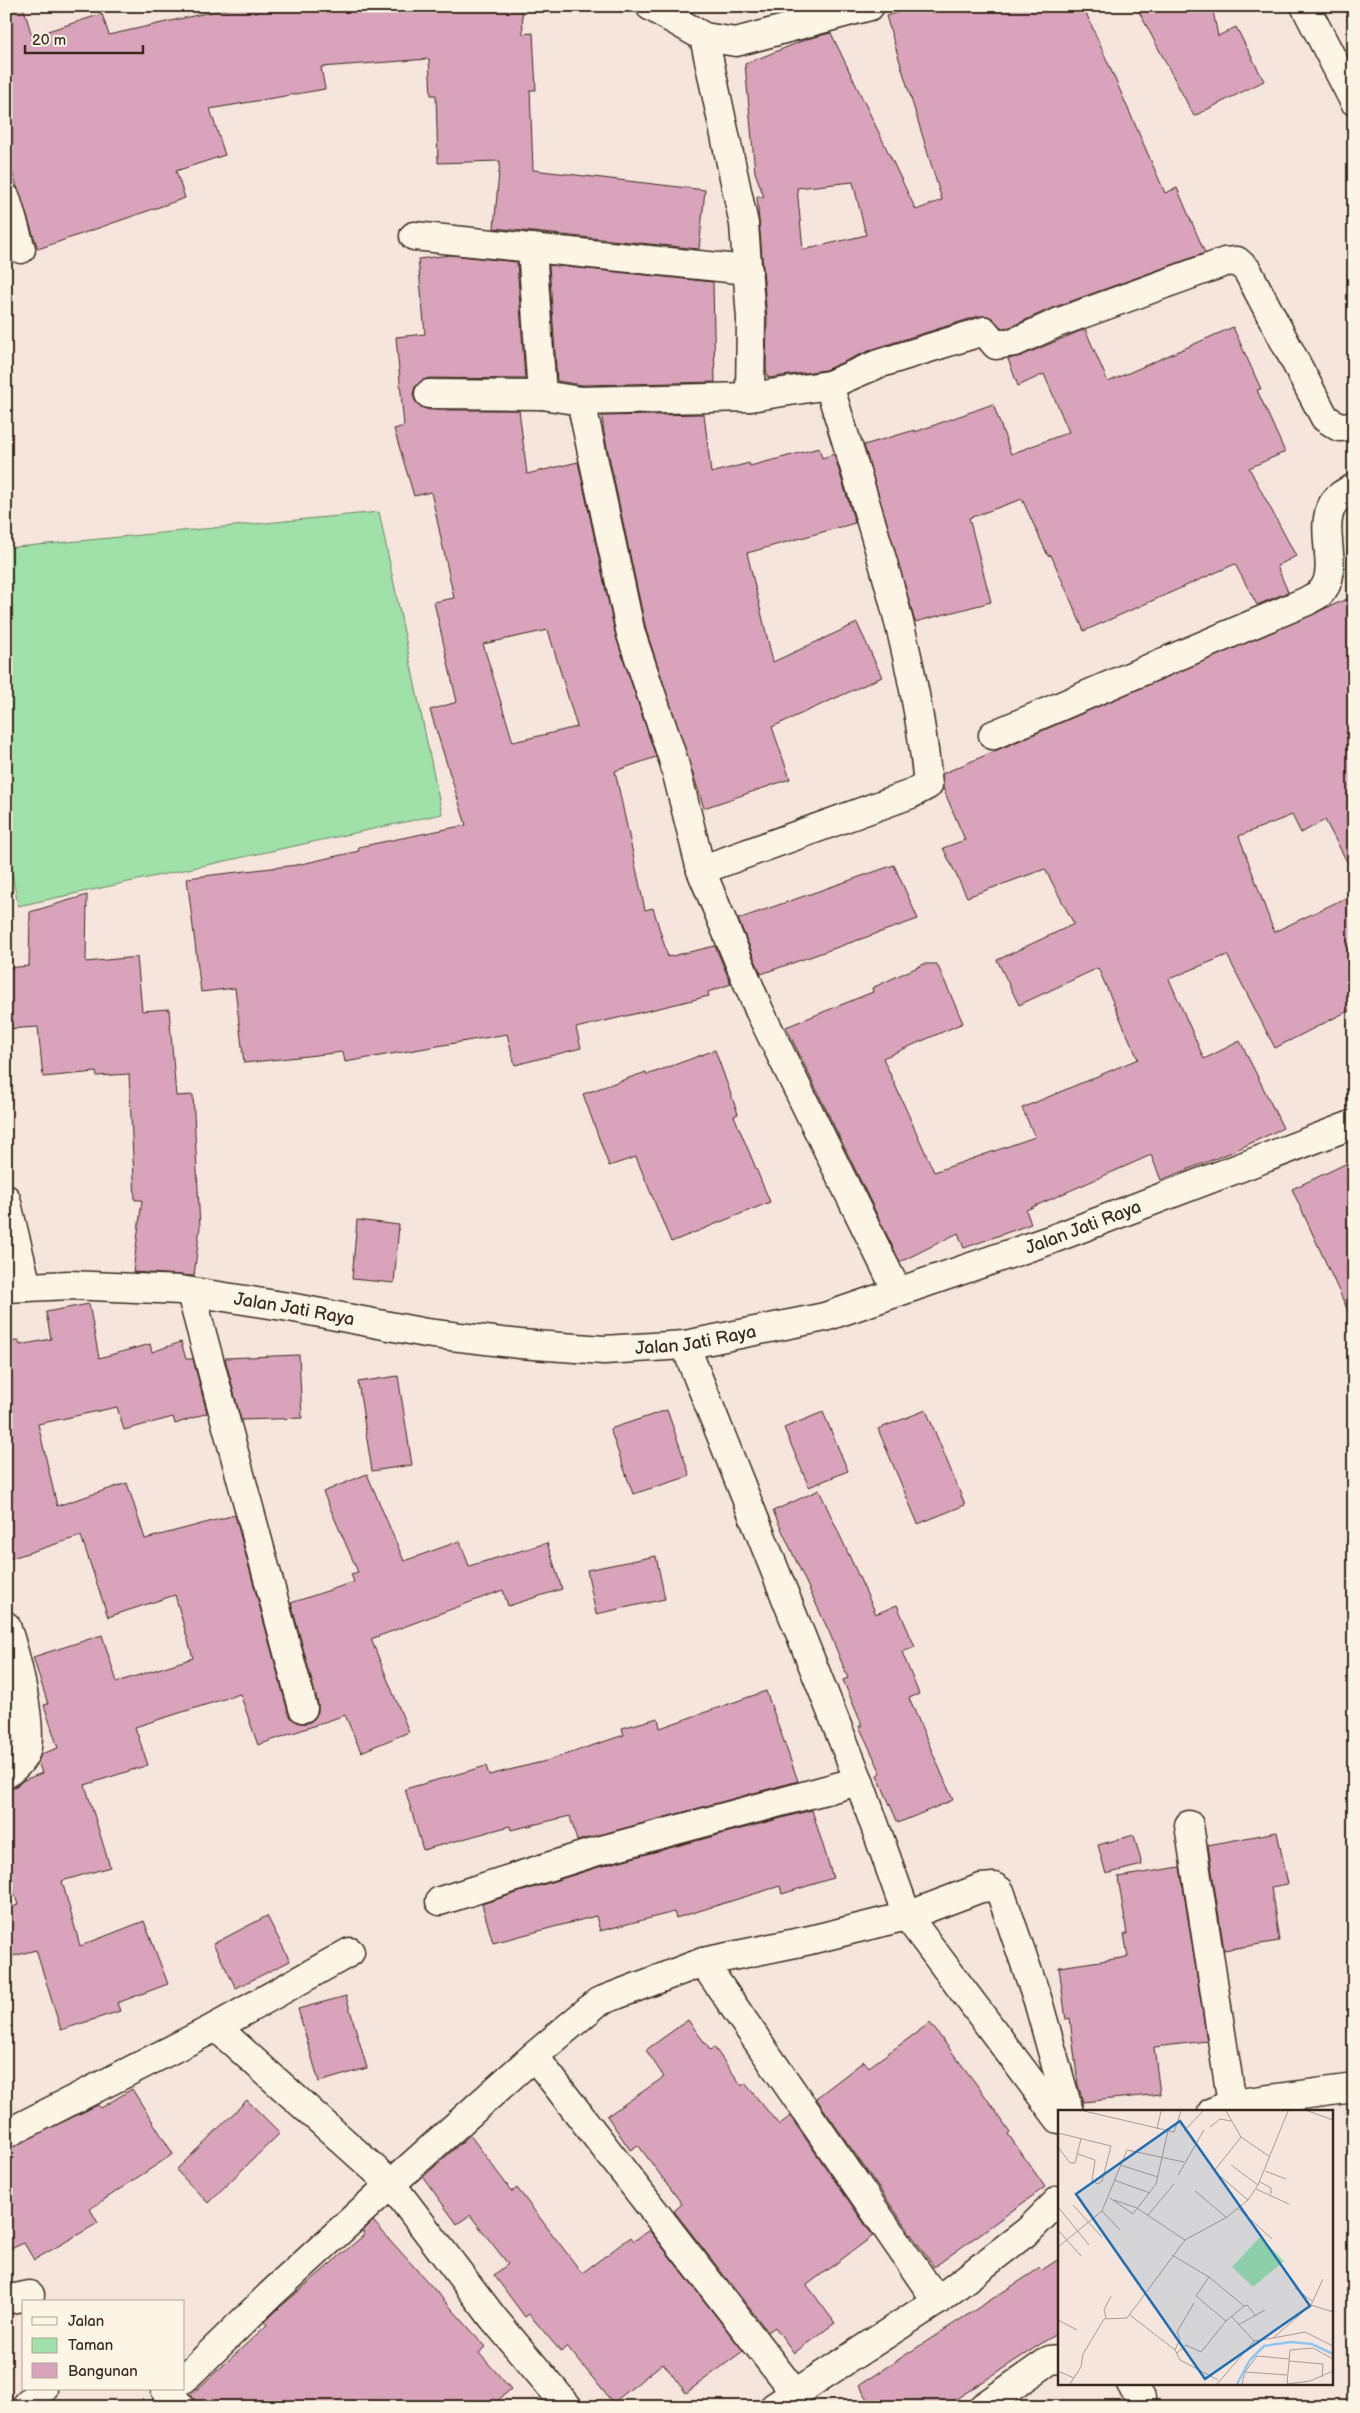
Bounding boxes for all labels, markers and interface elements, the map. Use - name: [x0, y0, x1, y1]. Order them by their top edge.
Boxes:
- scale bar: [25, 22, 142, 54]
- text: 20 m: [32, 31, 66, 50]
- street label: Jalan Jati Raya: [1023, 1196, 1144, 1259]
- street label: Jalan Jati Raya: [232, 1289, 356, 1330]
- street label: Jalan Jati Raya: [634, 1321, 758, 1359]
- inset map: [1058, 2110, 1332, 2386]
- legend: [22, 2300, 185, 2390]
- text: Jalan: [68, 2312, 104, 2331]
- text: Taman: [68, 2336, 113, 2355]
- text: Bangunan: [68, 2362, 138, 2381]

